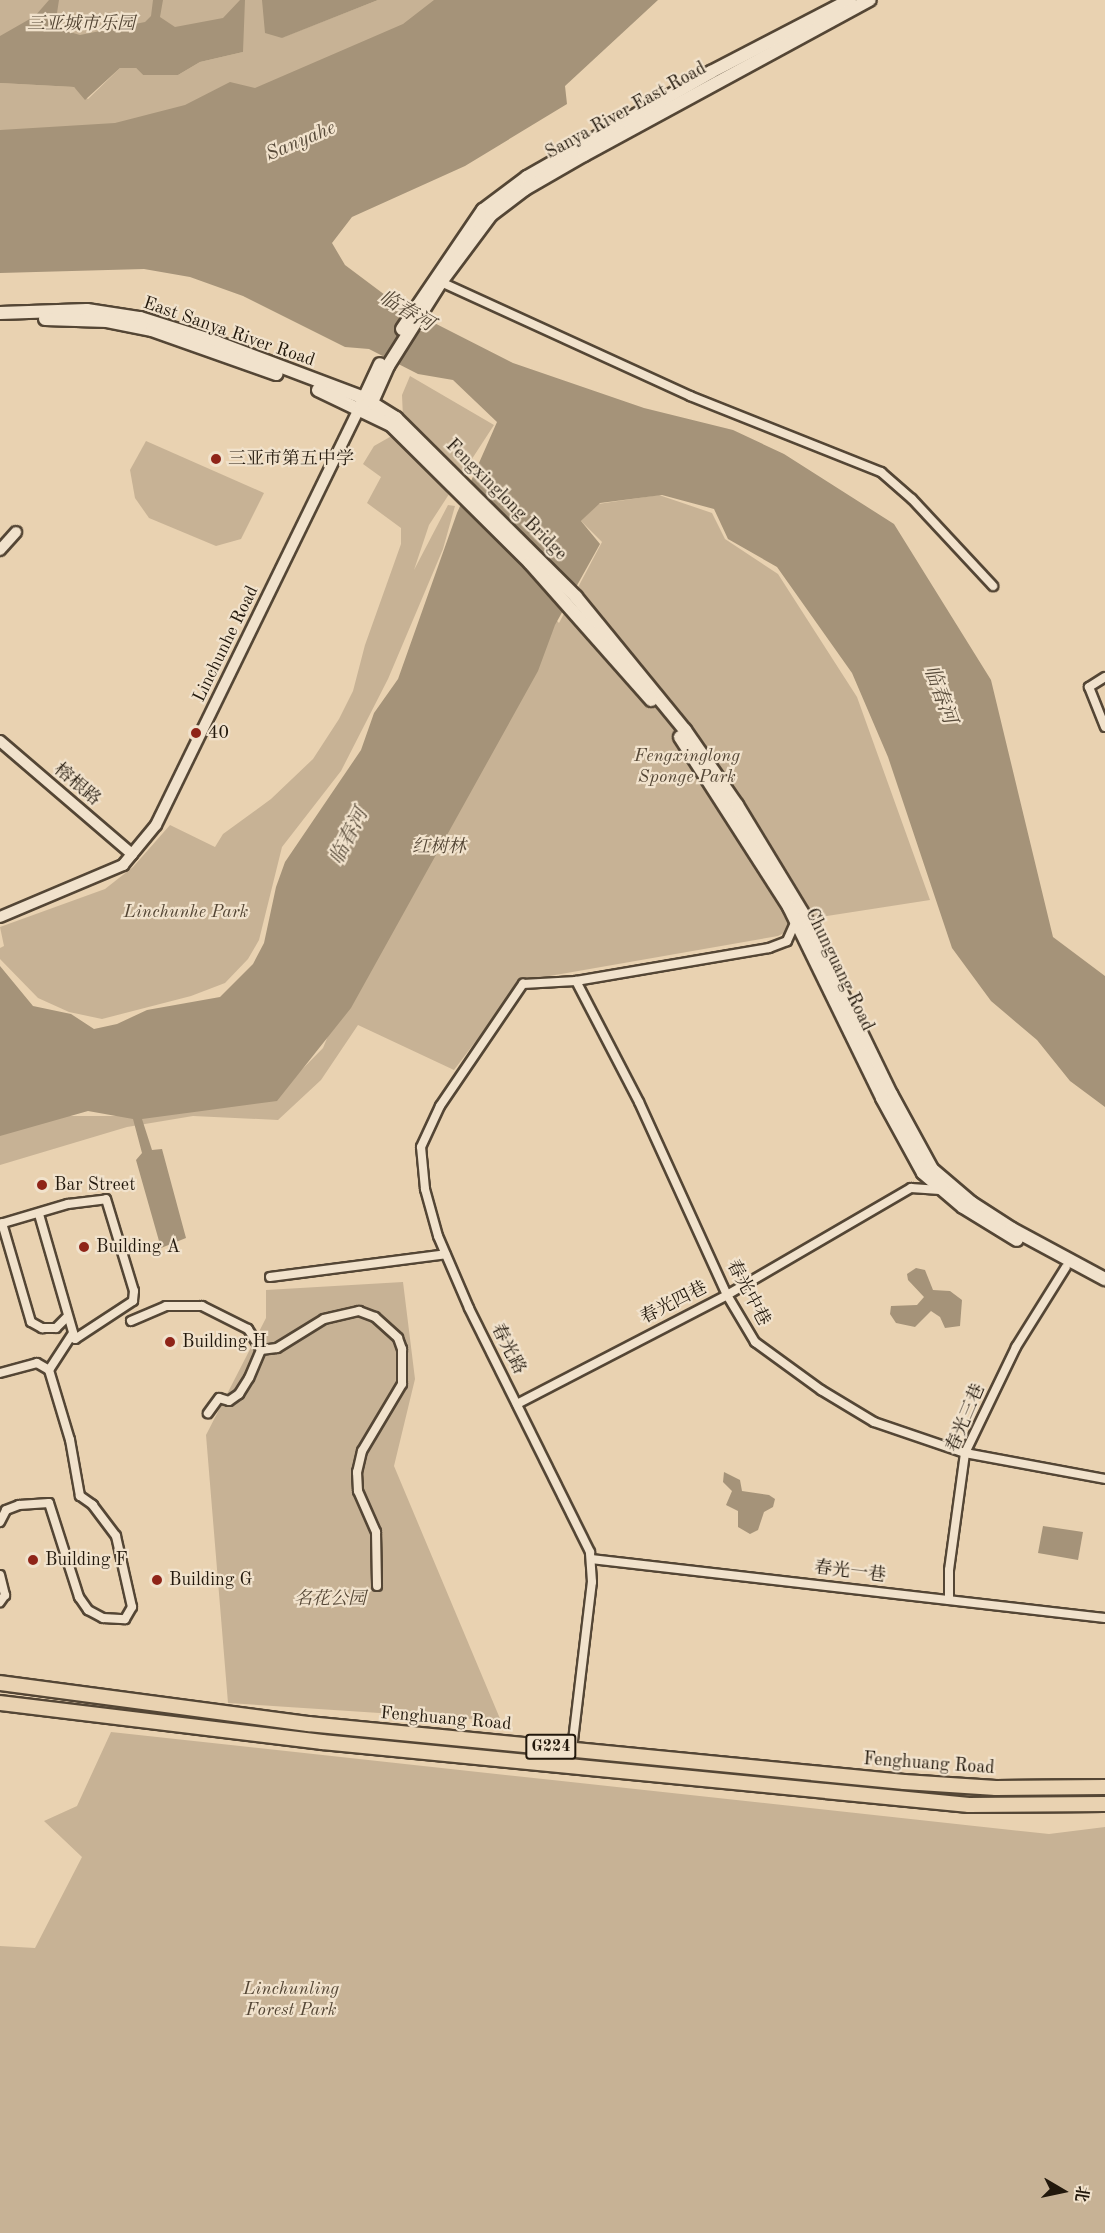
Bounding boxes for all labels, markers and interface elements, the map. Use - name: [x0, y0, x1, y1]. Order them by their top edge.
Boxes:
- park label: 三亚城市乐园: [27, 13, 135, 35]
- street label: Sanya River East Road: [542, 58, 710, 164]
- water label: Sanyahe: [262, 117, 340, 167]
- water label: 临春河: [374, 286, 438, 338]
- street label: East Sanya River Road: [140, 292, 318, 372]
- street label: Fengxinglong Bridge: [441, 435, 571, 565]
- place label: 三亚市第五中学: [228, 448, 354, 470]
- marker: 三亚市第五中学: [209, 452, 223, 466]
- street label: Linchunhe Road: [188, 582, 264, 706]
- water label: 临春河: [917, 663, 961, 727]
- place label: 40: [208, 722, 229, 744]
- marker: 40: [189, 726, 203, 740]
- park label: Fengxinglong Sponge Park: [634, 746, 740, 789]
- street label: 榕根路: [49, 759, 105, 811]
- water label: 临春河: [326, 805, 374, 869]
- park label: 红树林: [412, 836, 466, 858]
- park label: Linchunhe Park: [124, 901, 248, 923]
- street label: Chunguang Road: [800, 905, 878, 1035]
- place label: Bar Street: [54, 1174, 135, 1196]
- marker: Bar Street: [35, 1178, 49, 1192]
- place label: Building A: [96, 1236, 180, 1258]
- marker: Building A: [77, 1240, 91, 1254]
- street label: 春光中巷: [722, 1256, 774, 1330]
- street label: 春光四巷: [637, 1277, 711, 1329]
- street label: 春光路: [486, 1320, 530, 1378]
- place label: Building H: [182, 1331, 267, 1353]
- marker: Building H: [163, 1335, 177, 1349]
- street label: 春光三巷: [942, 1381, 990, 1455]
- place label: Building F: [45, 1549, 128, 1571]
- marker: Building F: [26, 1553, 40, 1567]
- street label: 春光一巷: [813, 1557, 887, 1587]
- place label: Building G: [169, 1569, 252, 1591]
- marker: Building G: [150, 1573, 164, 1587]
- park label: 名花公园: [294, 1588, 366, 1610]
- street label: Fenghuang Road: [380, 1703, 512, 1735]
- road number: G224: [524, 1734, 578, 1760]
- street label: Fenghuang Road: [863, 1749, 995, 1779]
- park label: Linchunling Forest Park: [243, 1979, 339, 2022]
- north arrow: [1033, 2161, 1093, 2221]
- text: 北: [1072, 2185, 1090, 2203]

